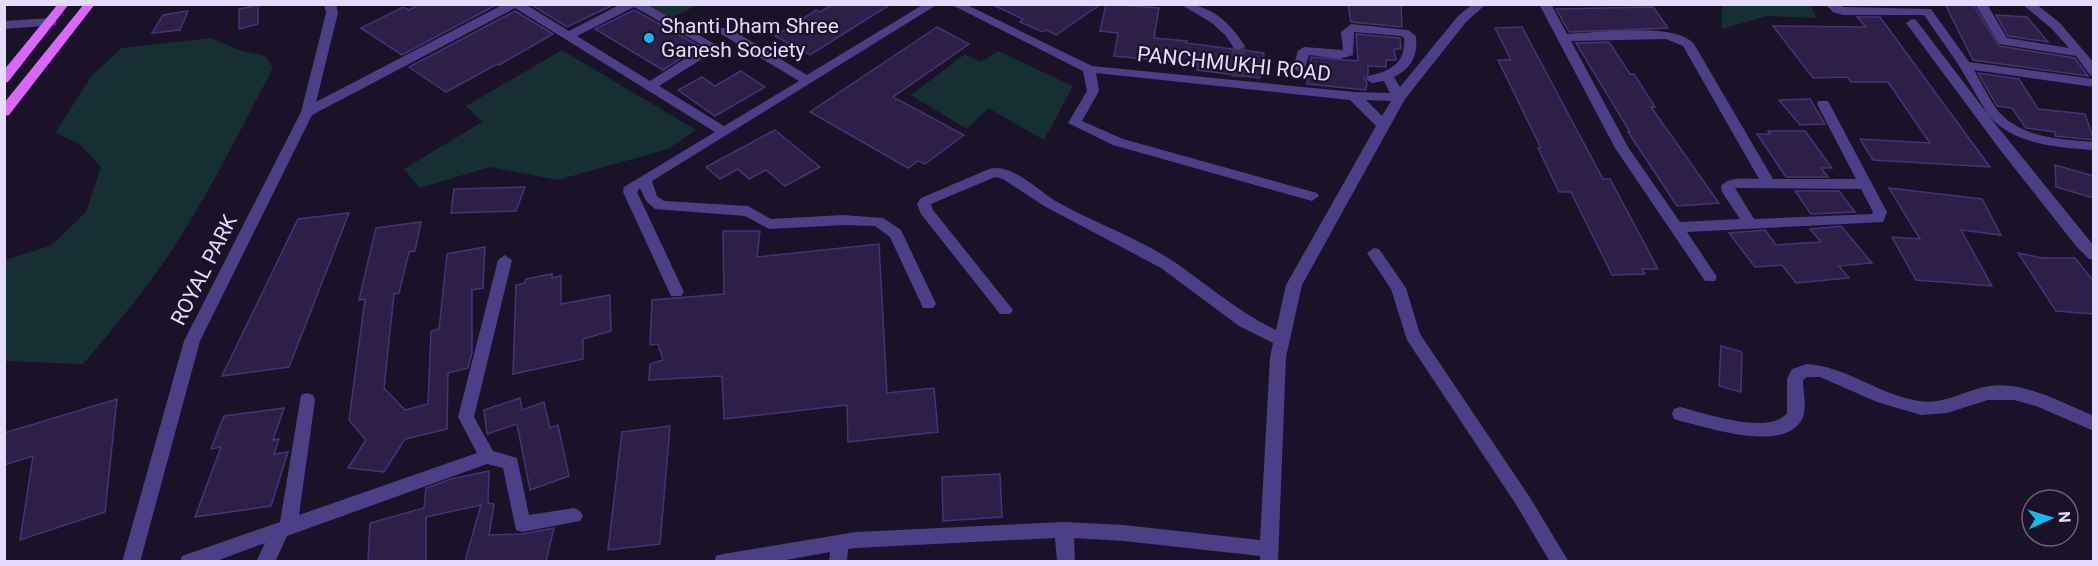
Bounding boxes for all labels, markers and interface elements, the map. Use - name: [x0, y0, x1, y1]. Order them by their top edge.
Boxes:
- place label: Shanti Dham Shree Ganesh Society: [661, 14, 839, 62]
- marker: Shanti Dham Shree Ganesh Society: [642, 31, 656, 45]
- street label: PANCHMUKHI ROAD: [1136, 42, 1332, 86]
- street label: ROYAL PARK: [166, 210, 242, 329]
- north arrow: [2020, 488, 2080, 548]
- text: N: [2055, 511, 2074, 523]

